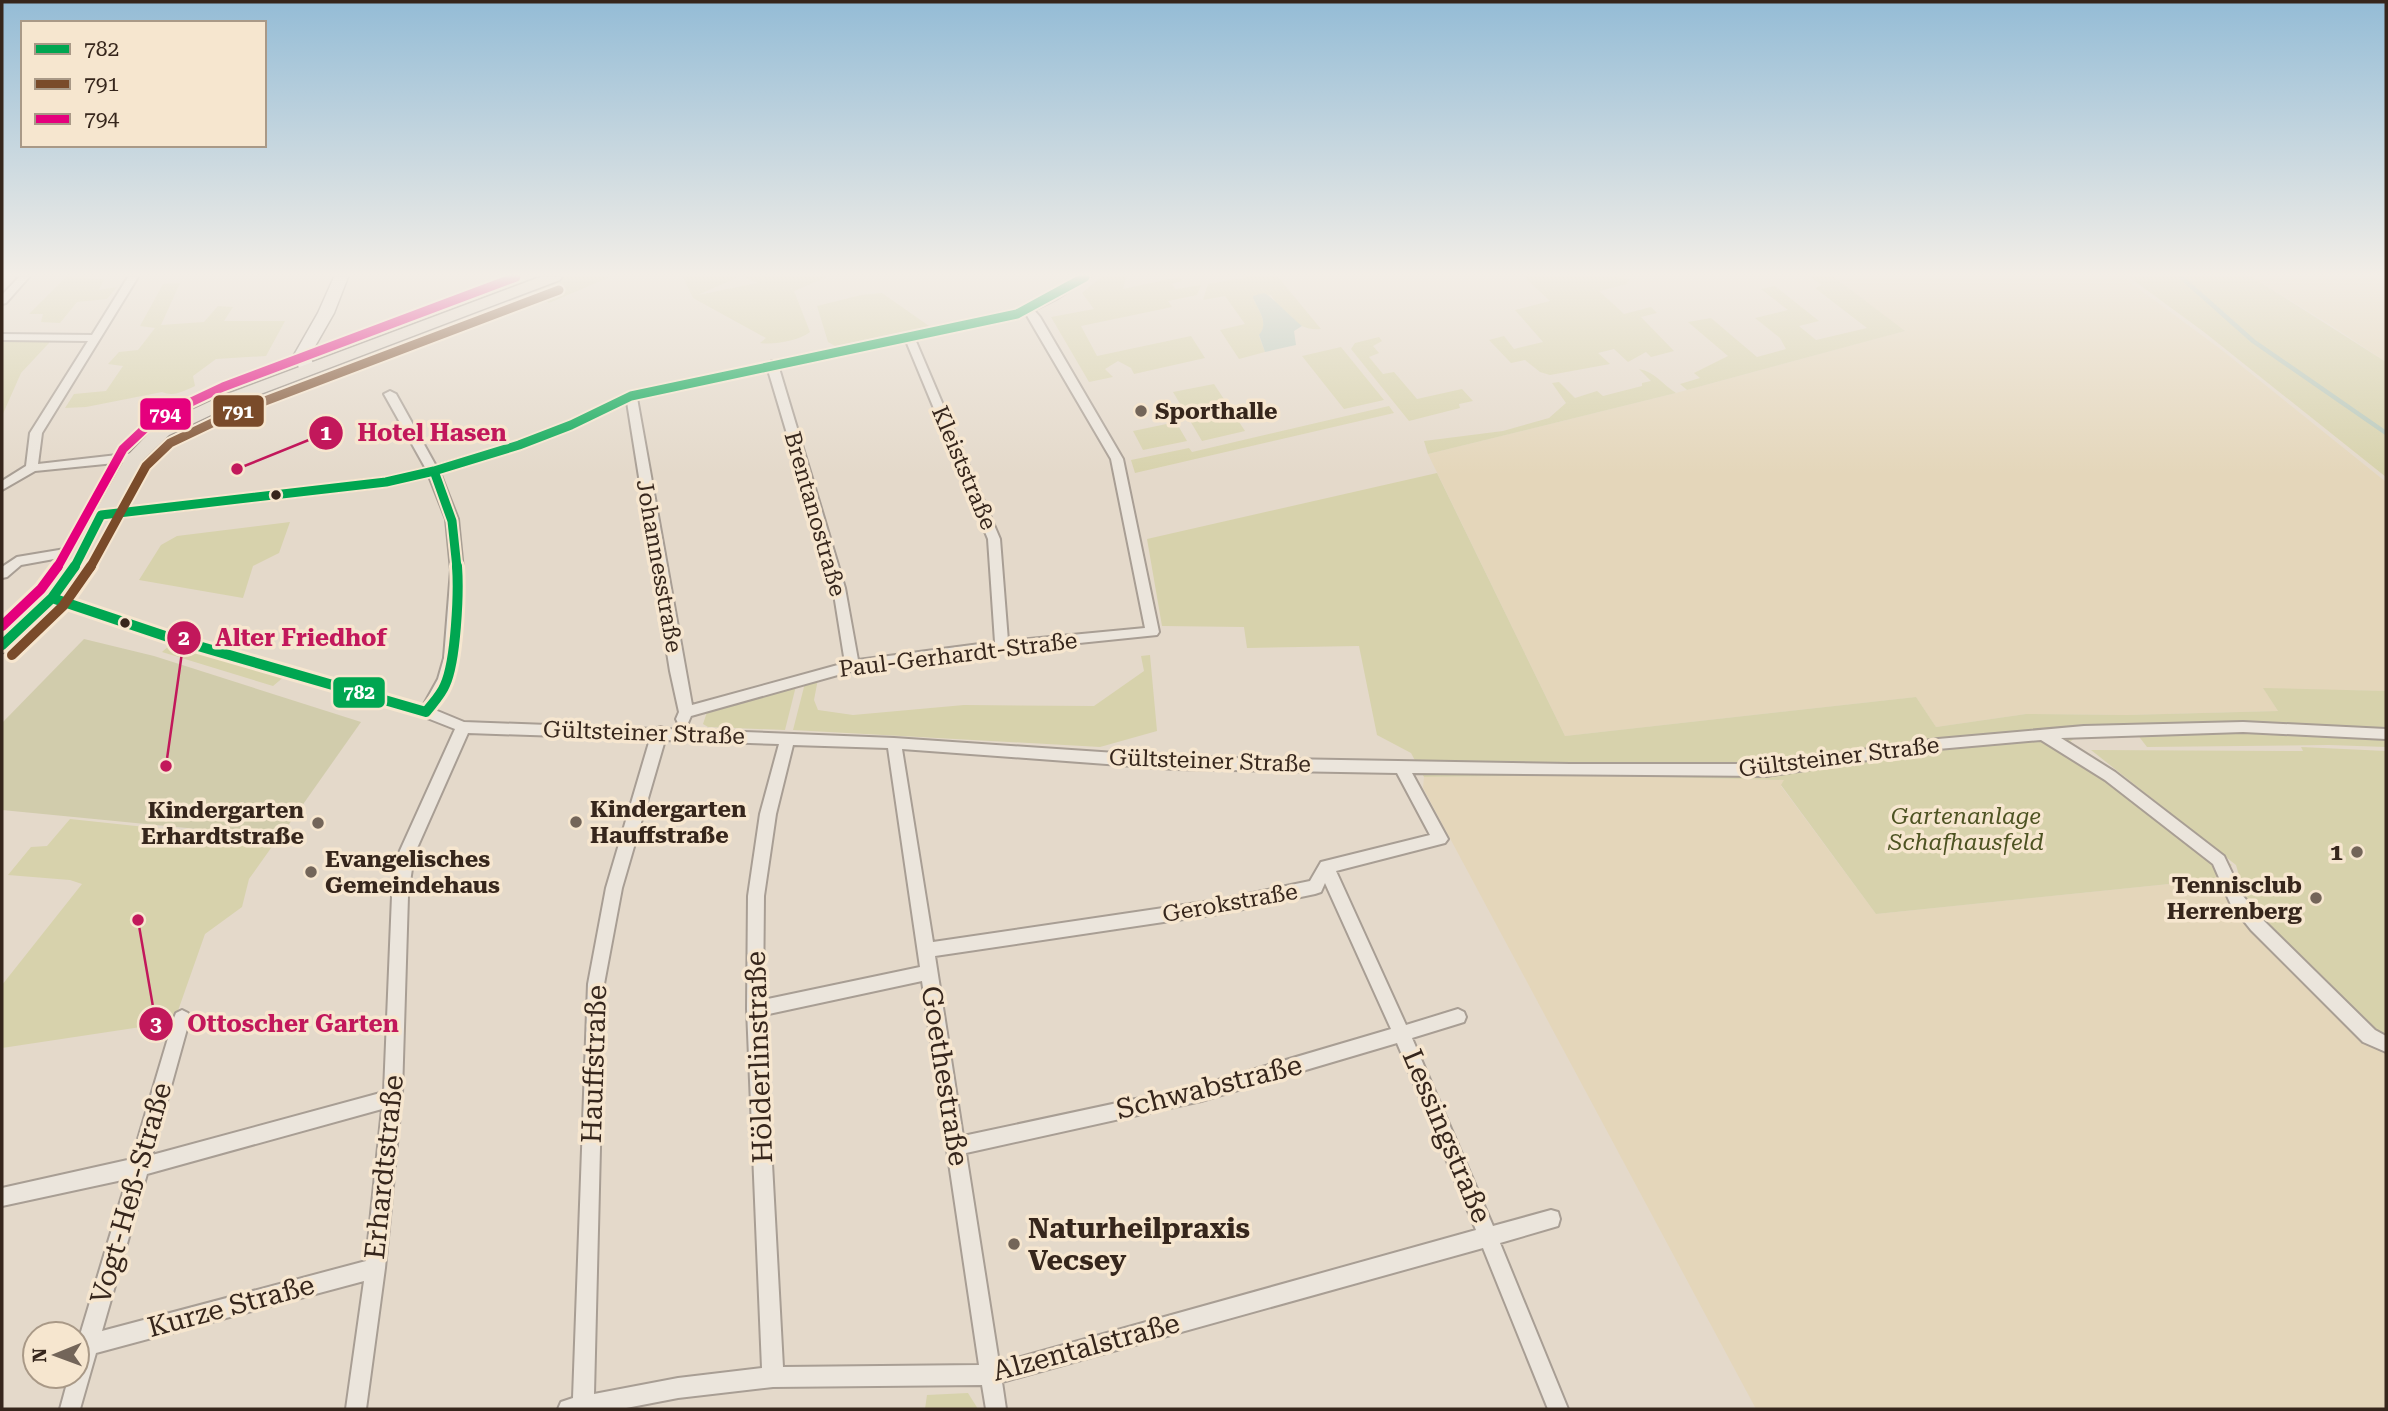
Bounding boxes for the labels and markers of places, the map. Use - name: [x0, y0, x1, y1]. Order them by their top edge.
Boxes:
- place label: Sporthalle: [1155, 398, 1277, 425]
- marker: Sporthalle: [1133, 403, 1149, 419]
- callout: Hotel Hasen: [308, 410, 521, 455]
- unlabelled marker: [269, 488, 283, 502]
- callout: Alter Friedhof: [166, 615, 401, 660]
- unlabelled marker: [118, 616, 132, 630]
- place label: Kindergarten Hauffstraße: [590, 796, 747, 849]
- place label: Kindergarten Erhardtstraße: [141, 797, 305, 850]
- marker: Kindergarten Hauffstraße: [568, 814, 584, 830]
- marker: Kindergarten Erhardtstraße: [310, 815, 326, 831]
- place label: 1: [2330, 839, 2343, 866]
- marker: 1: [2349, 844, 2365, 860]
- place label: Evangelisches Gemeindehaus: [325, 846, 500, 899]
- marker: Evangelisches Gemeindehaus: [303, 864, 319, 880]
- place label: Tennisclub Herrenberg: [2167, 872, 2303, 925]
- marker: Tennisclub Herrenberg: [2308, 890, 2324, 906]
- callout: Ottoscher Garten: [138, 1001, 413, 1046]
- place label: Naturheilpraxis Vecsey: [1028, 1212, 1250, 1277]
- marker: Naturheilpraxis Vecsey: [1006, 1236, 1022, 1252]

